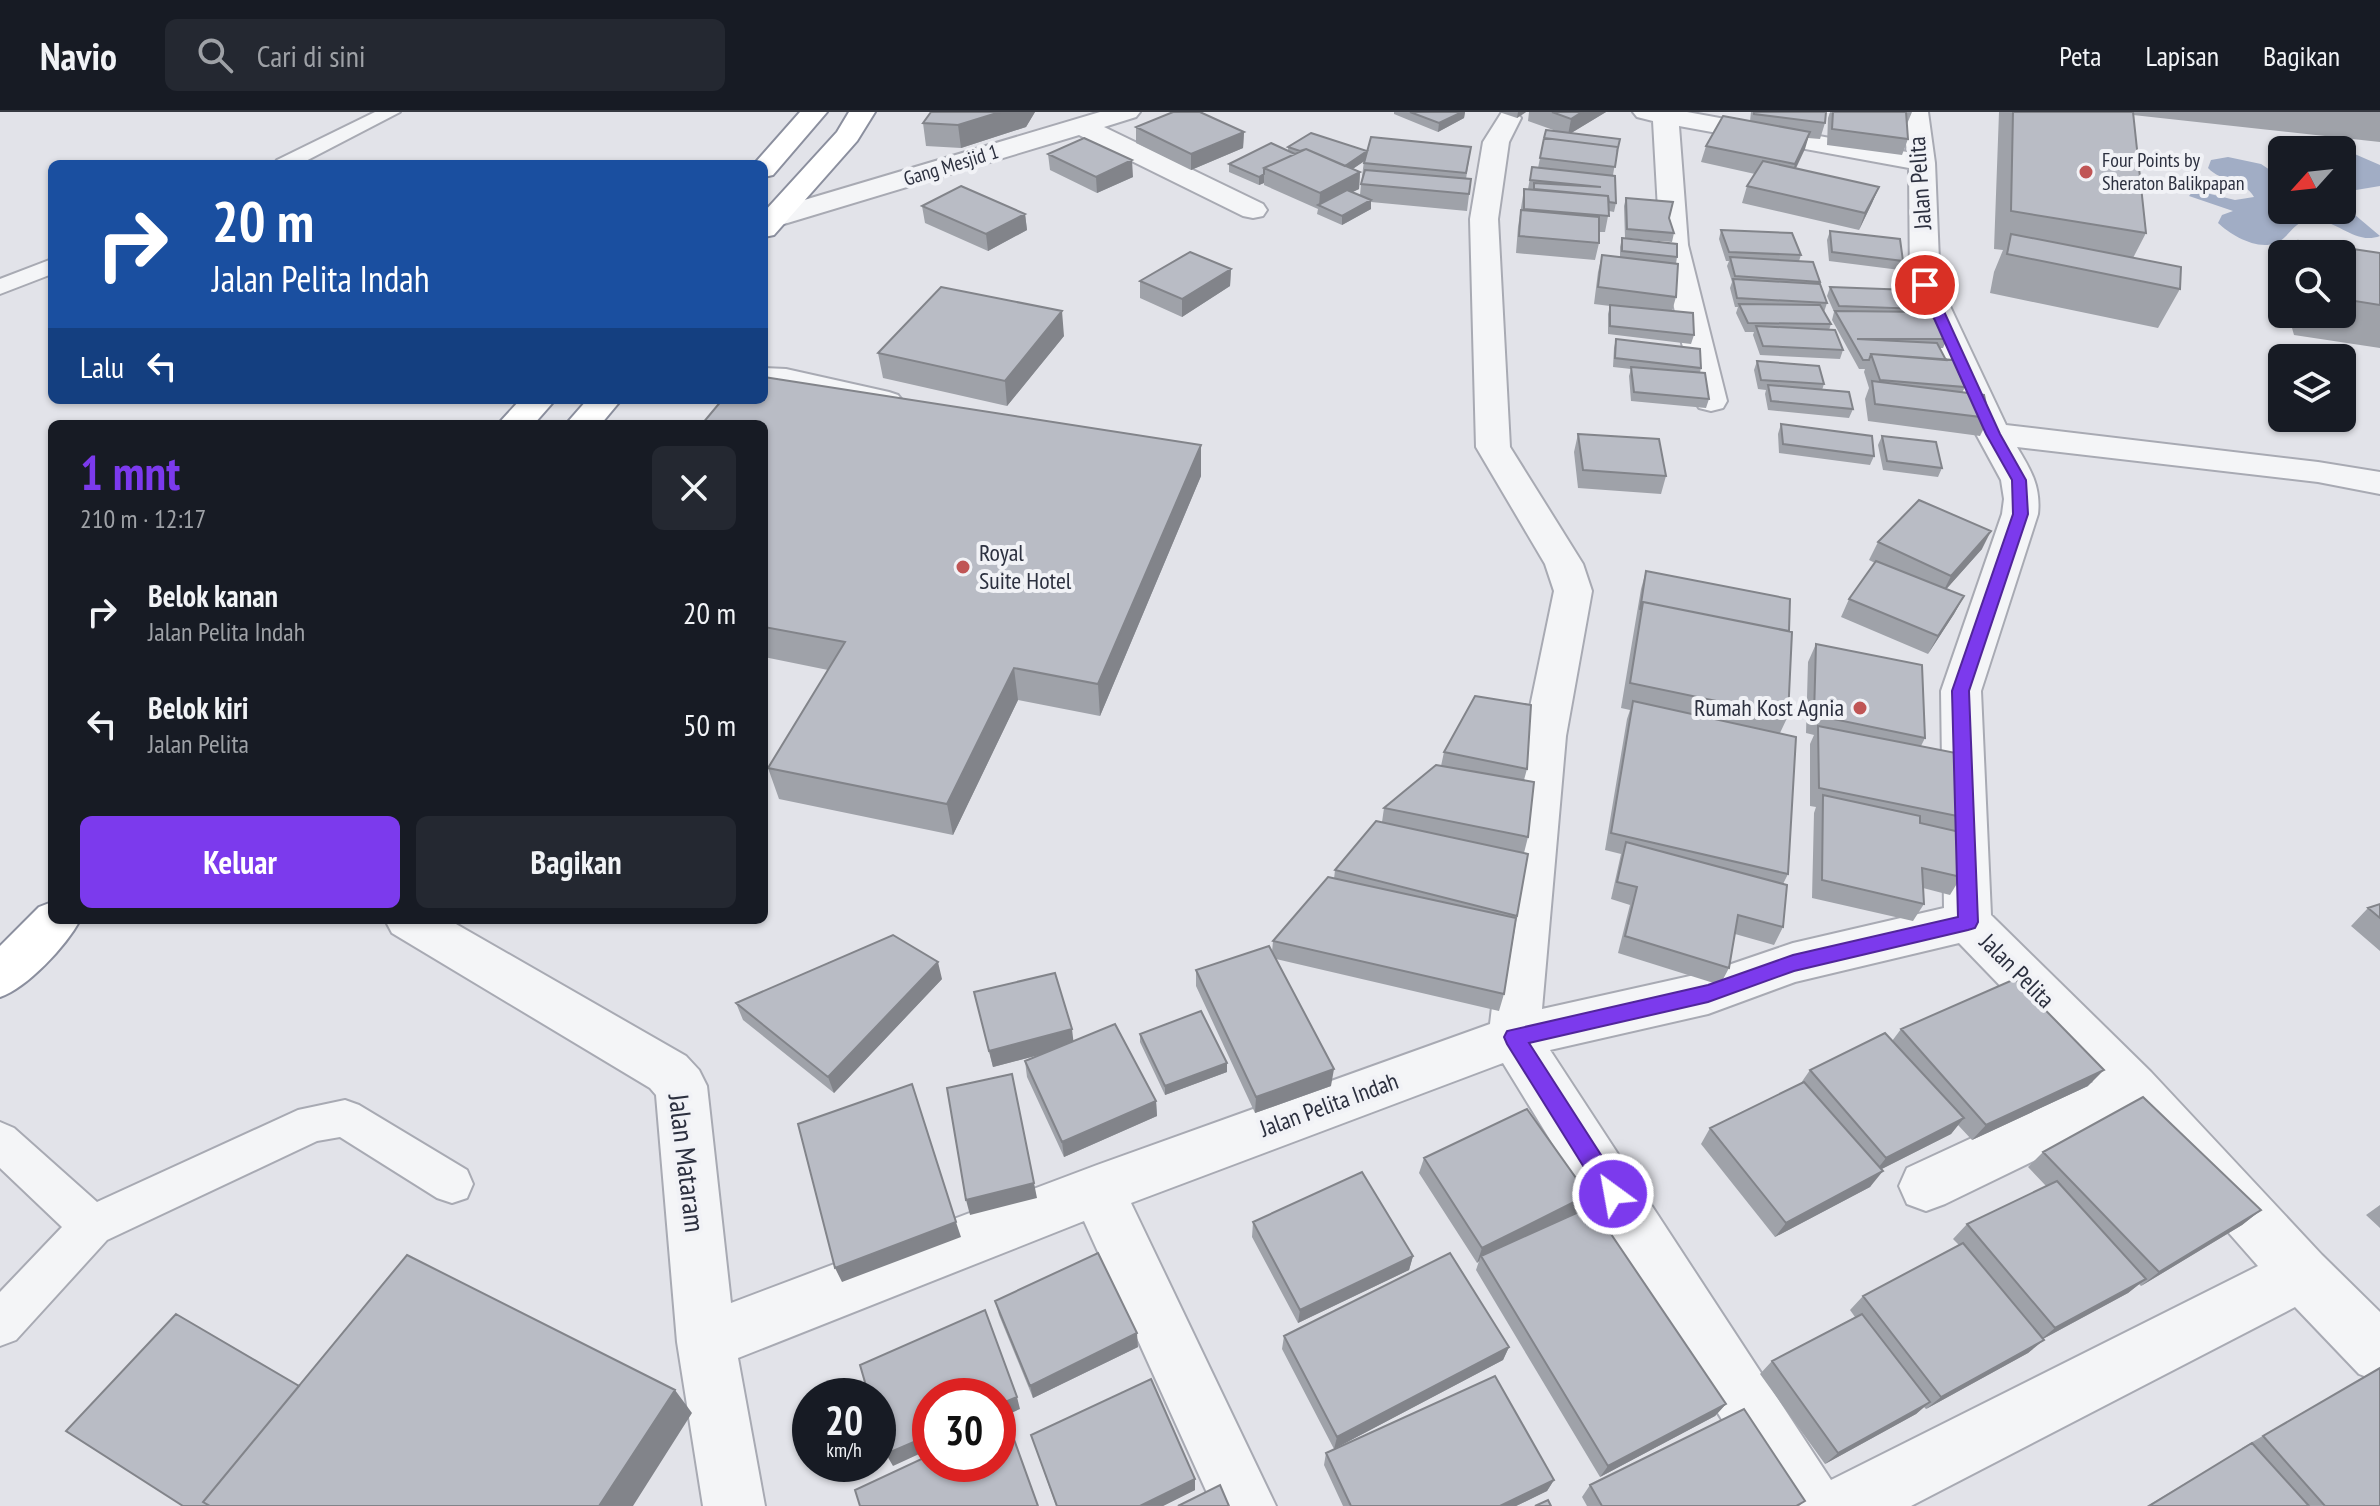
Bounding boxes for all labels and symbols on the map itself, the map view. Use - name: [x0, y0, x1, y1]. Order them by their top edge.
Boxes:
- street label: Jalan Pelita: [1901, 135, 1938, 232]
- north arrow: [2268, 136, 2356, 224]
- street label: Gang Mesjid 1: [900, 138, 1002, 192]
- place label: Four Points by Sheraton Balikpapan: [2102, 147, 2244, 196]
- marker: Four Points by Sheraton Balikpapan: [2077, 163, 2095, 181]
- pin: [1891, 251, 1959, 319]
- place label: Royal Suite Hotel: [979, 537, 1072, 596]
- marker: Royal Suite Hotel: [954, 558, 972, 576]
- place label: Rumah Kost Agnia: [1694, 692, 1844, 723]
- marker: Rumah Kost Agnia: [1851, 699, 1869, 717]
- street label: Jalan Pelita: [1973, 926, 2061, 1015]
- street label: Jalan Pelita Indah: [1254, 1065, 1402, 1144]
- street label: Jalan Mataram: [661, 1091, 714, 1234]
- position arrow: [1571, 1152, 1655, 1236]
- speed limit sign: 30: [912, 1378, 1016, 1482]

